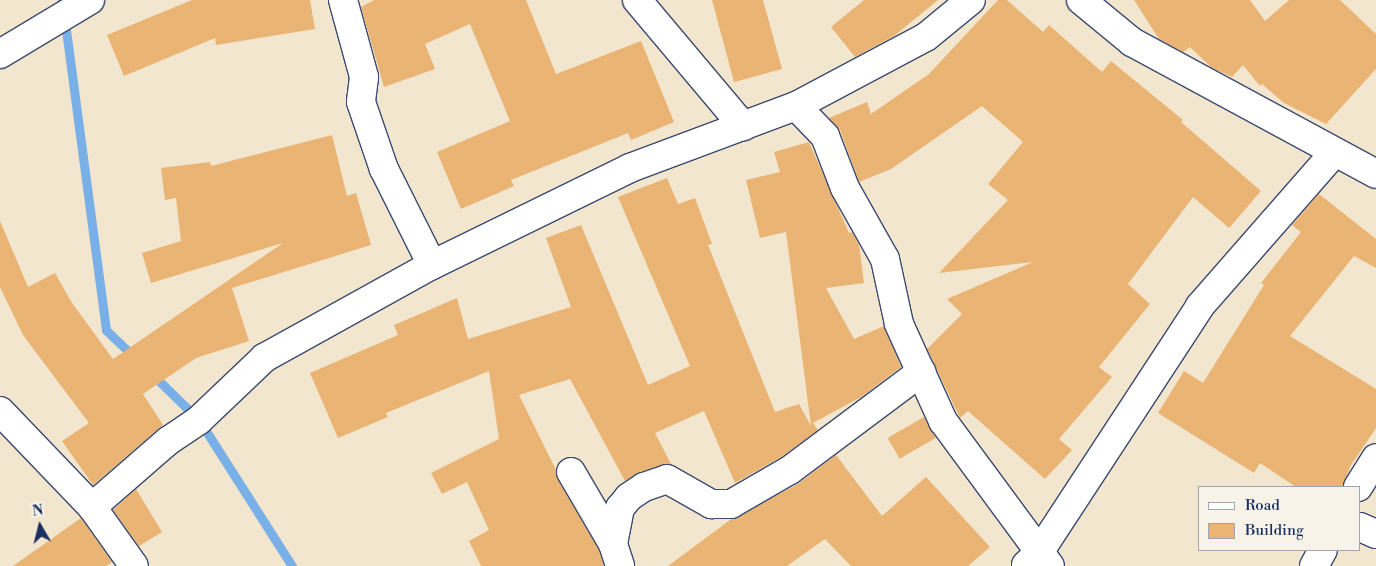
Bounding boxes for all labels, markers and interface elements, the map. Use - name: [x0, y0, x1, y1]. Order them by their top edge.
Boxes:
- legend: [1198, 486, 1361, 551]
- text: Road: [1245, 496, 1280, 515]
- north arrow: [15, 501, 65, 551]
- text: N: [31, 501, 45, 521]
- text: Building: [1245, 521, 1304, 540]

